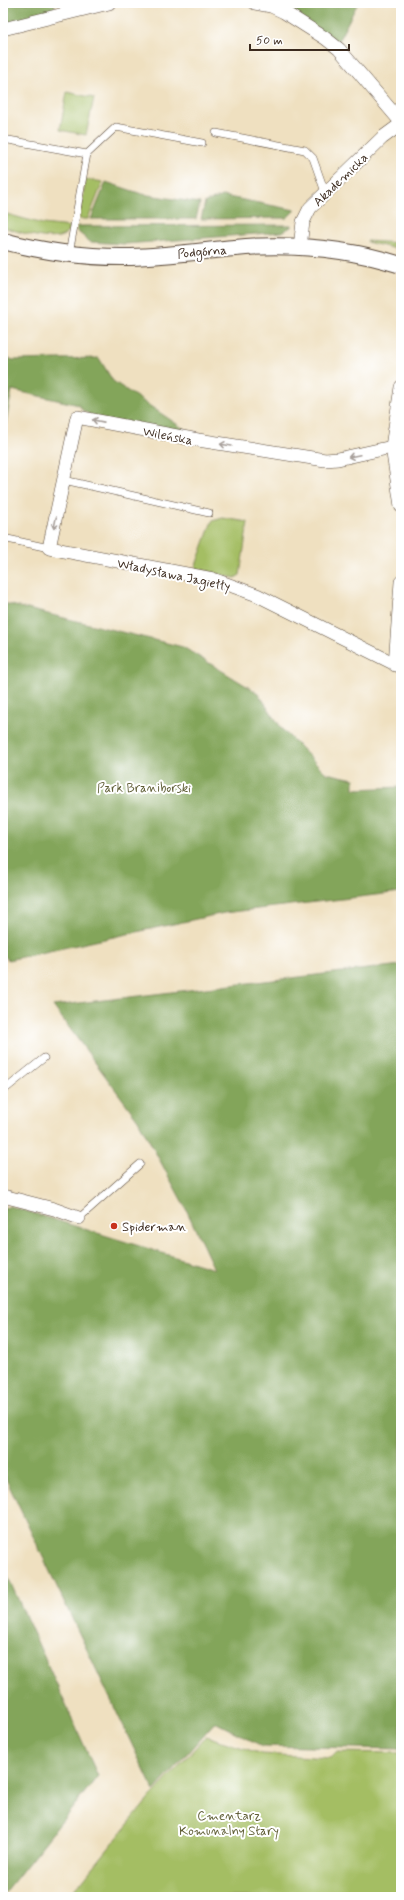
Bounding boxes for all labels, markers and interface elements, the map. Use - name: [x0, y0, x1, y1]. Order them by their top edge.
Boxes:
- scale bar: [250, 26, 349, 52]
- text: 50 m: [256, 33, 283, 49]
- street label: Akademicka: [310, 150, 372, 211]
- street label: Podgórna: [177, 242, 228, 264]
- one-way arrow: [92, 417, 105, 425]
- street label: Wileńska: [141, 423, 194, 450]
- one-way arrow: [220, 441, 233, 449]
- one-way arrow: [348, 452, 361, 460]
- one-way arrow: [50, 516, 58, 529]
- street label: Władysława Jagiełły: [115, 555, 232, 597]
- park label: Park Braniborski: [97, 780, 191, 797]
- place label: Spiderman: [122, 1219, 186, 1236]
- marker: Spiderman: [109, 1221, 119, 1231]
- park label: Cmentarz Komunalny Stary: [179, 1808, 279, 1840]

